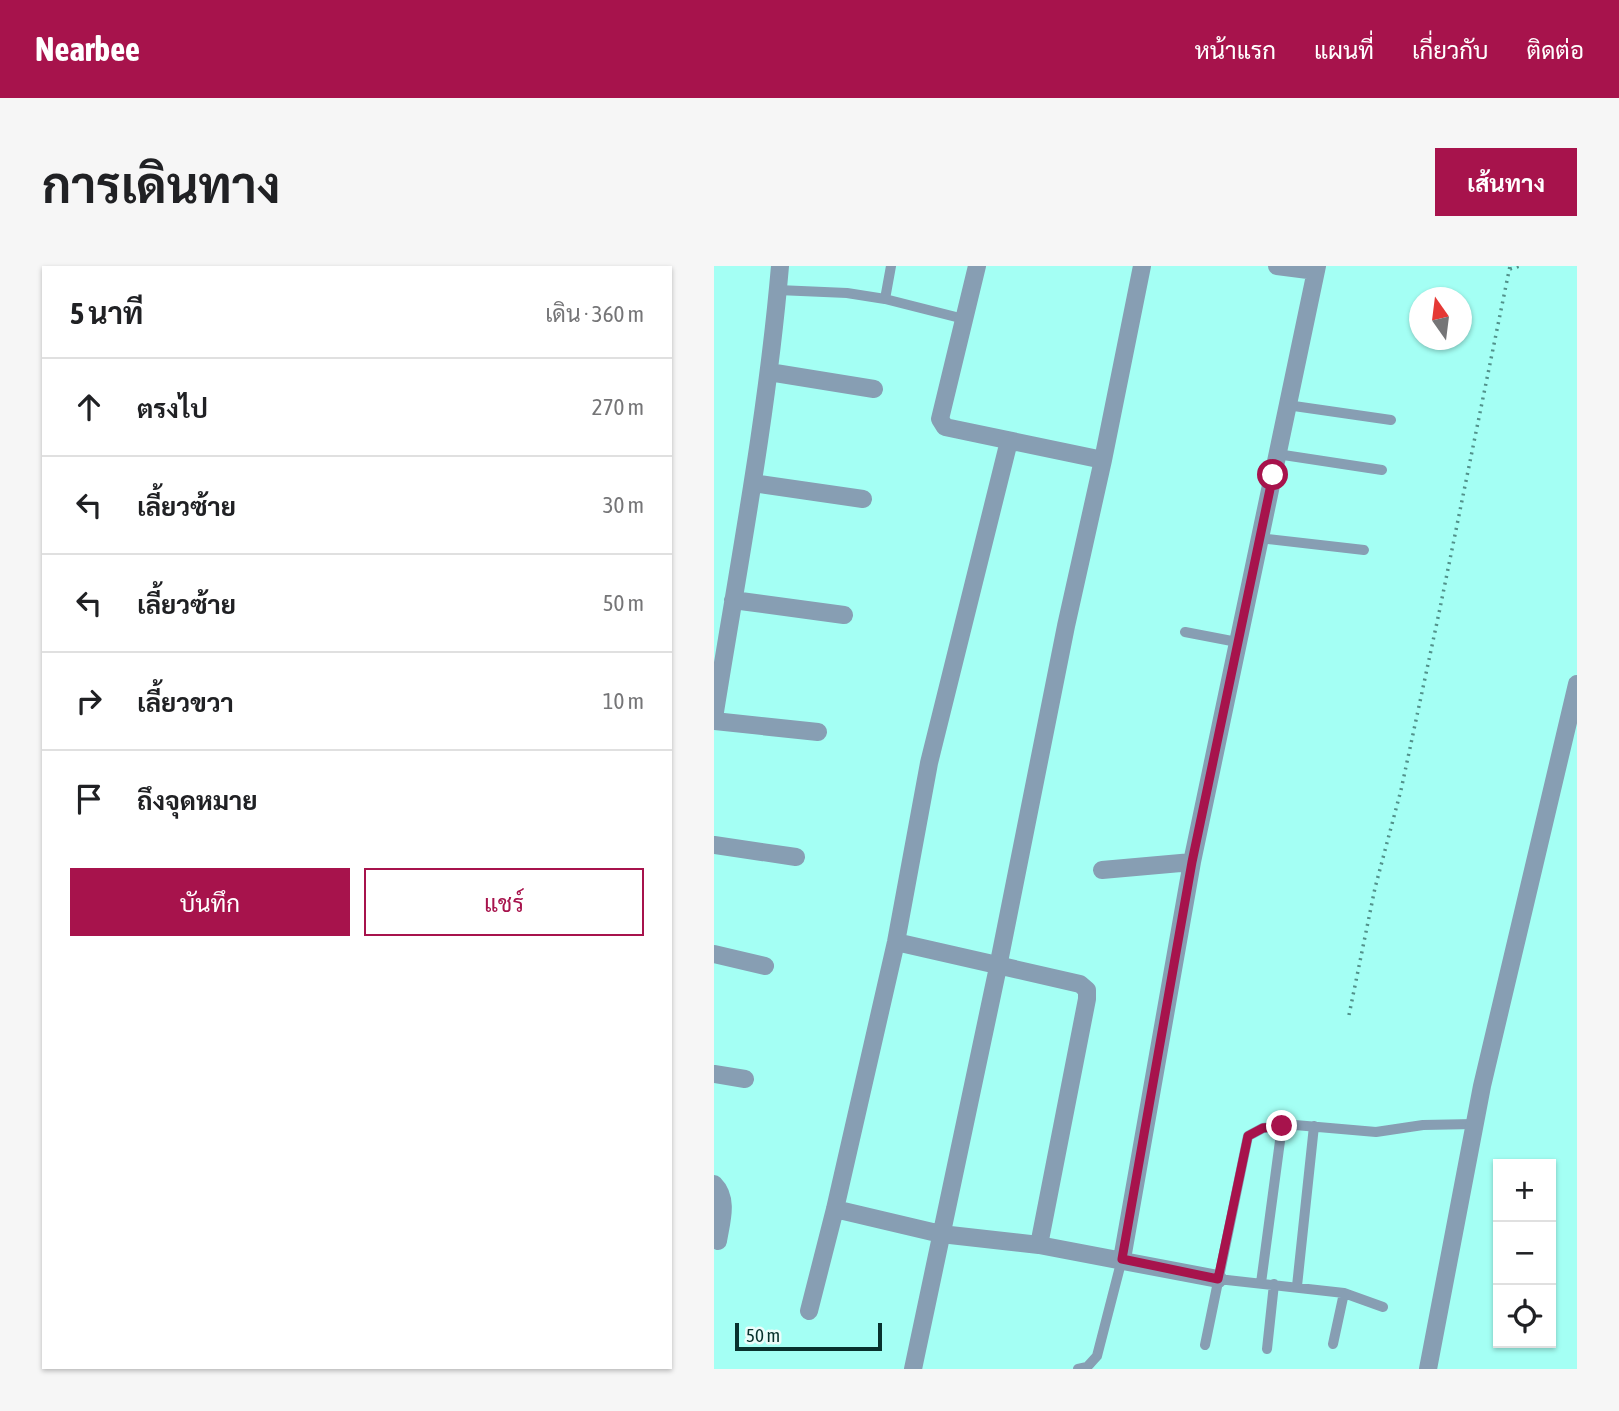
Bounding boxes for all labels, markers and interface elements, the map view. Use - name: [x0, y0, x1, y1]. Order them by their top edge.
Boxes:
- text: Nearbee: [35, 30, 140, 68]
- text: หน้าแรก: [1195, 37, 1276, 64]
- text: แผนที่: [1314, 37, 1374, 64]
- text: เกี่ยวกับ: [1412, 37, 1489, 64]
- text: ติดต่อ: [1527, 37, 1584, 64]
- button: เส้นทาง: [1435, 148, 1577, 216]
- text: การเดินทาง: [42, 157, 280, 213]
- north arrow: [1409, 287, 1472, 350]
- text: 5 นาที: [70, 296, 143, 330]
- text: เดิน · 360 m: [545, 301, 644, 327]
- icon: ahead: [70, 388, 108, 426]
- text: ตรงไป: [137, 394, 208, 424]
- text: 270 m: [592, 394, 644, 420]
- route start: [1257, 459, 1288, 490]
- icon: left: [70, 486, 108, 524]
- text: เลี้ยวซ้าย: [137, 492, 236, 522]
- text: 30 m: [603, 492, 644, 518]
- icon: left: [70, 584, 108, 622]
- text: เลี้ยวซ้าย: [137, 590, 236, 620]
- text: 50 m: [603, 590, 644, 616]
- icon: right: [70, 682, 108, 720]
- text: เลี้ยวขวา: [137, 688, 234, 718]
- text: 10 m: [603, 688, 644, 714]
- icon: arrive: [70, 780, 108, 818]
- text: ถึงจุดหมาย: [137, 786, 258, 816]
- button: บันทึก: [70, 868, 350, 936]
- button: แชร์: [364, 868, 644, 936]
- route end: [1266, 1110, 1297, 1141]
- map controls: [1493, 1159, 1556, 1348]
- button: +: [1493, 1159, 1556, 1222]
- button: −: [1493, 1222, 1556, 1285]
- button: locate: [1493, 1285, 1556, 1348]
- scale bar: [735, 1320, 882, 1352]
- text: 50 m: [746, 1324, 780, 1346]

